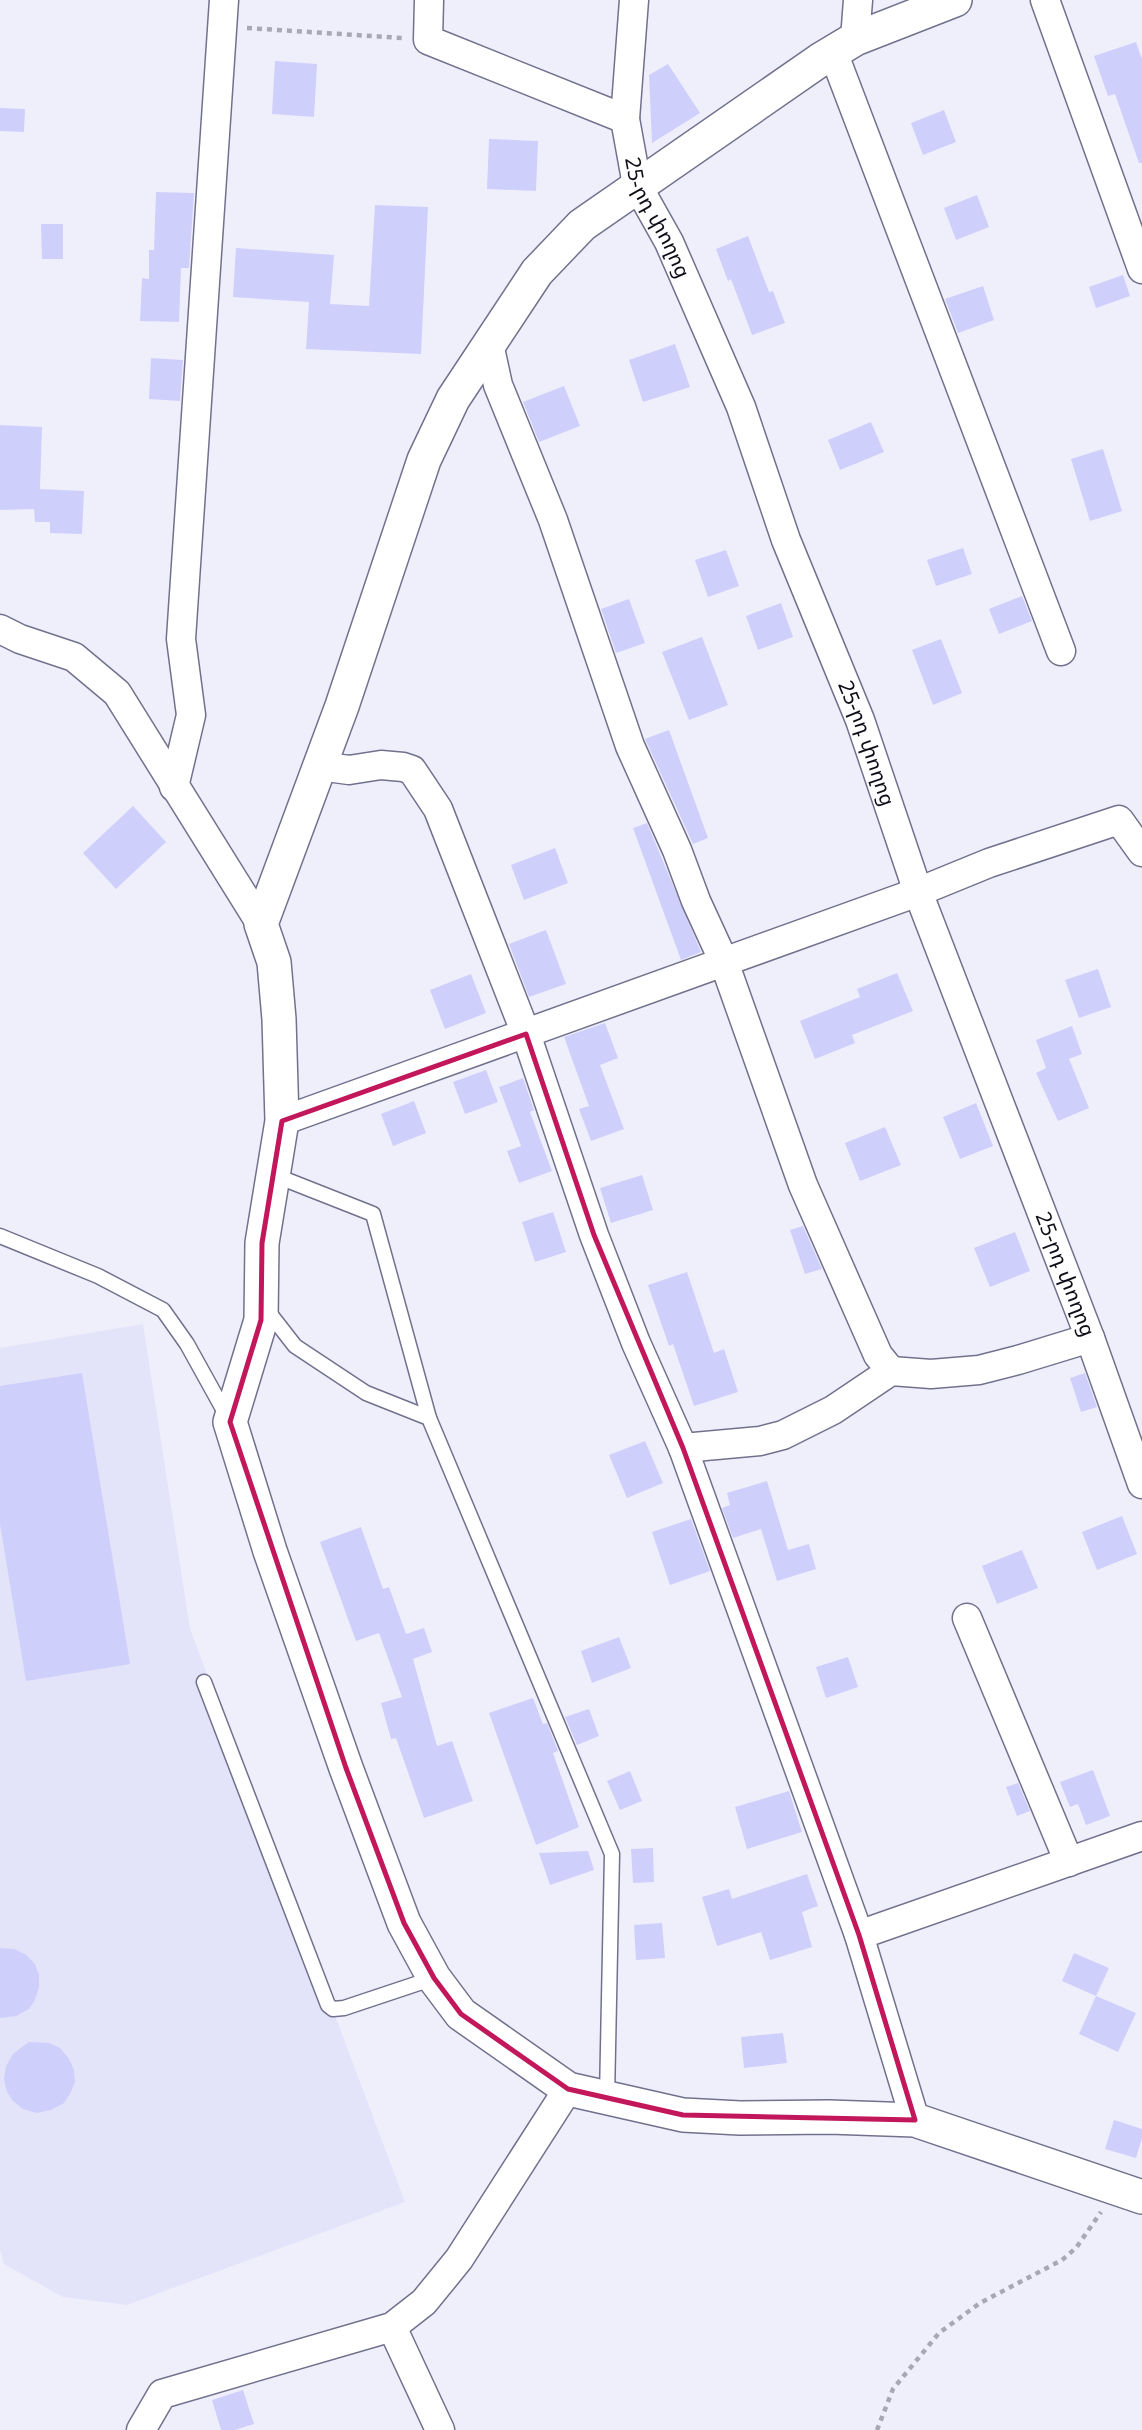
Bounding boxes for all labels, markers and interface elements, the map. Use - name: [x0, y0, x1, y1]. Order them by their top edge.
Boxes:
- street label: 25-րդ փողոց: [619, 155, 698, 282]
- street label: 25-րդ փողոց: [832, 676, 903, 809]
- street label: 25-րդ փողոց: [1030, 1207, 1103, 1340]

